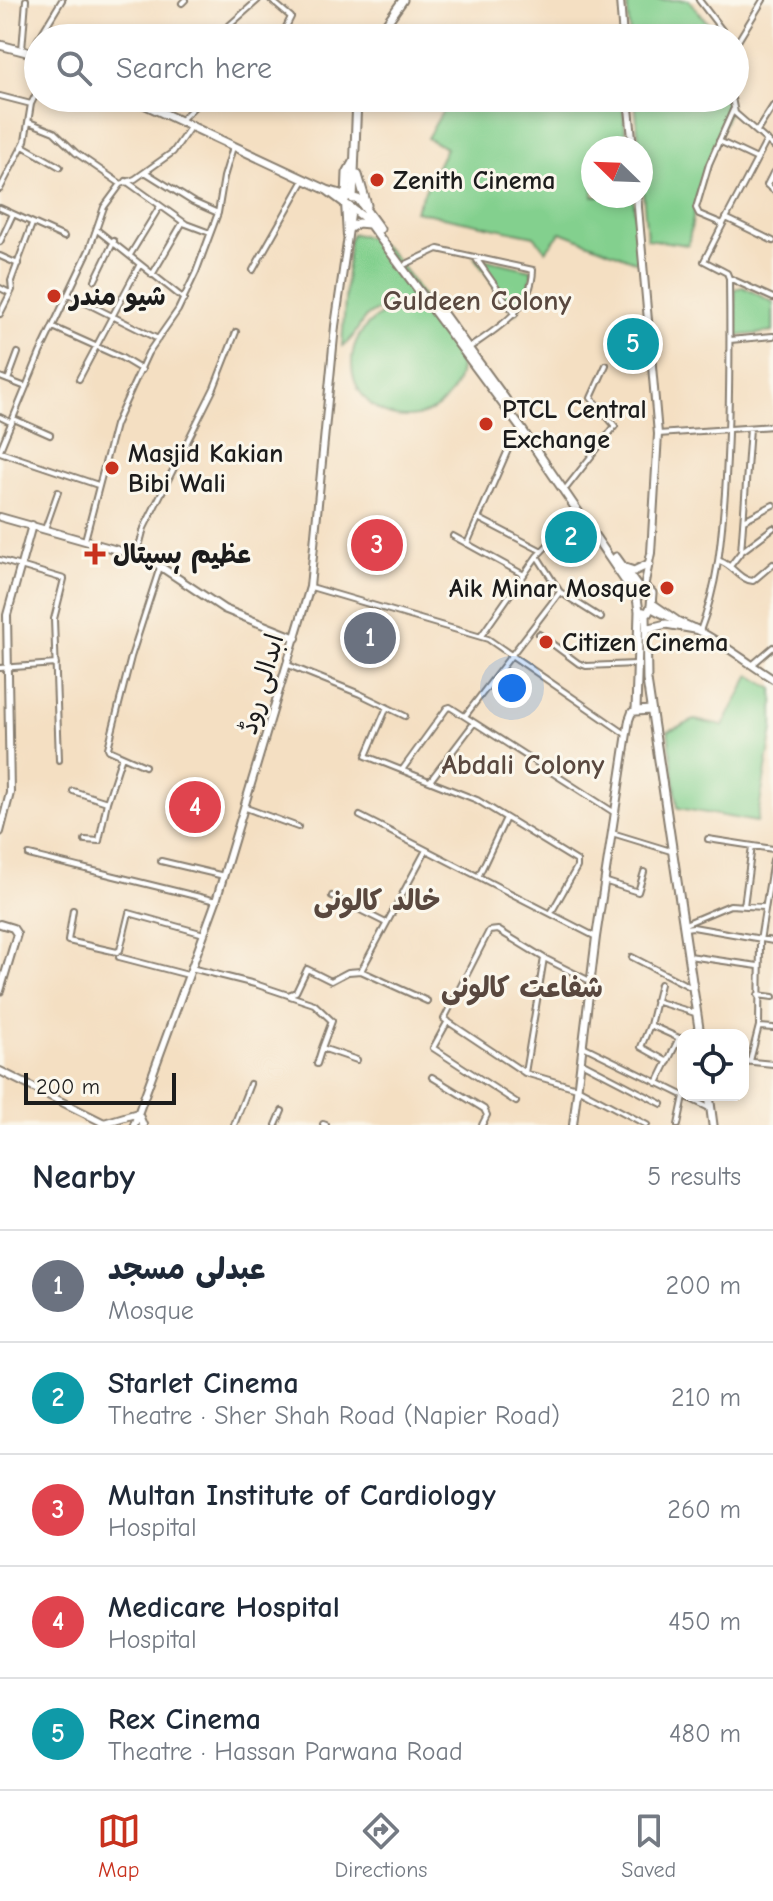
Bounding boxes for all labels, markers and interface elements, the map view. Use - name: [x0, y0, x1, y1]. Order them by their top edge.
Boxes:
- search box: [24, 24, 749, 112]
- icon: search: [52, 46, 96, 90]
- text: Search here: [116, 51, 272, 86]
- north arrow: [581, 136, 653, 208]
- place label: Zenith Cinema: [393, 166, 555, 196]
- marker: Zenith Cinema: [368, 171, 386, 189]
- place label: شیو مندر: [68, 282, 166, 313]
- district label: Guldeen Colony: [383, 285, 571, 317]
- marker: شیو مندر: [45, 287, 63, 305]
- pin: 5: [607, 314, 659, 374]
- place label: PTCL Central Exchange: [502, 395, 647, 455]
- marker: PTCL Central Exchange: [477, 415, 495, 433]
- place label: Masjid Kakian Bibi Wali: [128, 439, 283, 499]
- marker: Masjid Kakian Bibi Wali: [103, 459, 121, 477]
- pin: 2: [545, 507, 597, 567]
- pin: 3: [351, 515, 403, 575]
- place label: عظیم ہسپتال: [113, 540, 251, 574]
- marker: عظیم ہسپتال: [84, 543, 106, 565]
- place label: Aik Minar Mosque: [449, 574, 651, 604]
- marker: Aik Minar Mosque: [658, 579, 676, 597]
- pin: 1: [344, 608, 396, 668]
- place label: Citizen Cinema: [562, 628, 728, 658]
- street label: ابدالی روڈ: [233, 631, 292, 738]
- marker: Citizen Cinema: [537, 633, 555, 651]
- your location: [492, 668, 532, 708]
- district label: Abdali Colony: [442, 749, 605, 781]
- pin: 4: [169, 777, 221, 837]
- district label: خالد کالونی: [314, 885, 440, 919]
- district label: شفاعت کالونی: [441, 972, 603, 1006]
- map controls: [677, 1029, 749, 1101]
- button: locate: [677, 1029, 749, 1101]
- scale bar: [24, 1069, 176, 1105]
- text: 200 m: [36, 1074, 100, 1100]
- text: Nearby: [32, 1157, 135, 1197]
- text: 5 results: [647, 1162, 741, 1192]
- text: عبدلی مسجد: [108, 1252, 265, 1287]
- text: 1: [53, 1271, 63, 1301]
- text: 200 m: [666, 1271, 741, 1301]
- text: Mosque: [108, 1296, 194, 1326]
- text: Starlet Cinema: [108, 1366, 299, 1401]
- text: 2: [52, 1383, 64, 1413]
- text: 210 m: [671, 1383, 741, 1413]
- text: Theatre · Sher Shah Road (Napier Road): [108, 1401, 560, 1431]
- text: Multan Institute of Cardiology: [108, 1478, 496, 1513]
- text: 3: [52, 1495, 64, 1525]
- text: 260 m: [667, 1495, 741, 1525]
- text: Hospital: [108, 1513, 197, 1543]
- text: Medicare Hospital: [108, 1590, 340, 1625]
- text: 4: [52, 1607, 64, 1637]
- text: 450 m: [668, 1607, 741, 1637]
- text: Hospital: [108, 1625, 197, 1655]
- text: Rex Cinema: [108, 1702, 261, 1737]
- text: 5: [51, 1719, 65, 1749]
- text: 480 m: [669, 1719, 741, 1749]
- text: Theatre · Hassan Parwana Road: [108, 1737, 463, 1767]
- tab: Map: [97, 1809, 141, 1883]
- tab: Directions: [335, 1809, 428, 1883]
- tab: Saved: [621, 1809, 676, 1883]

